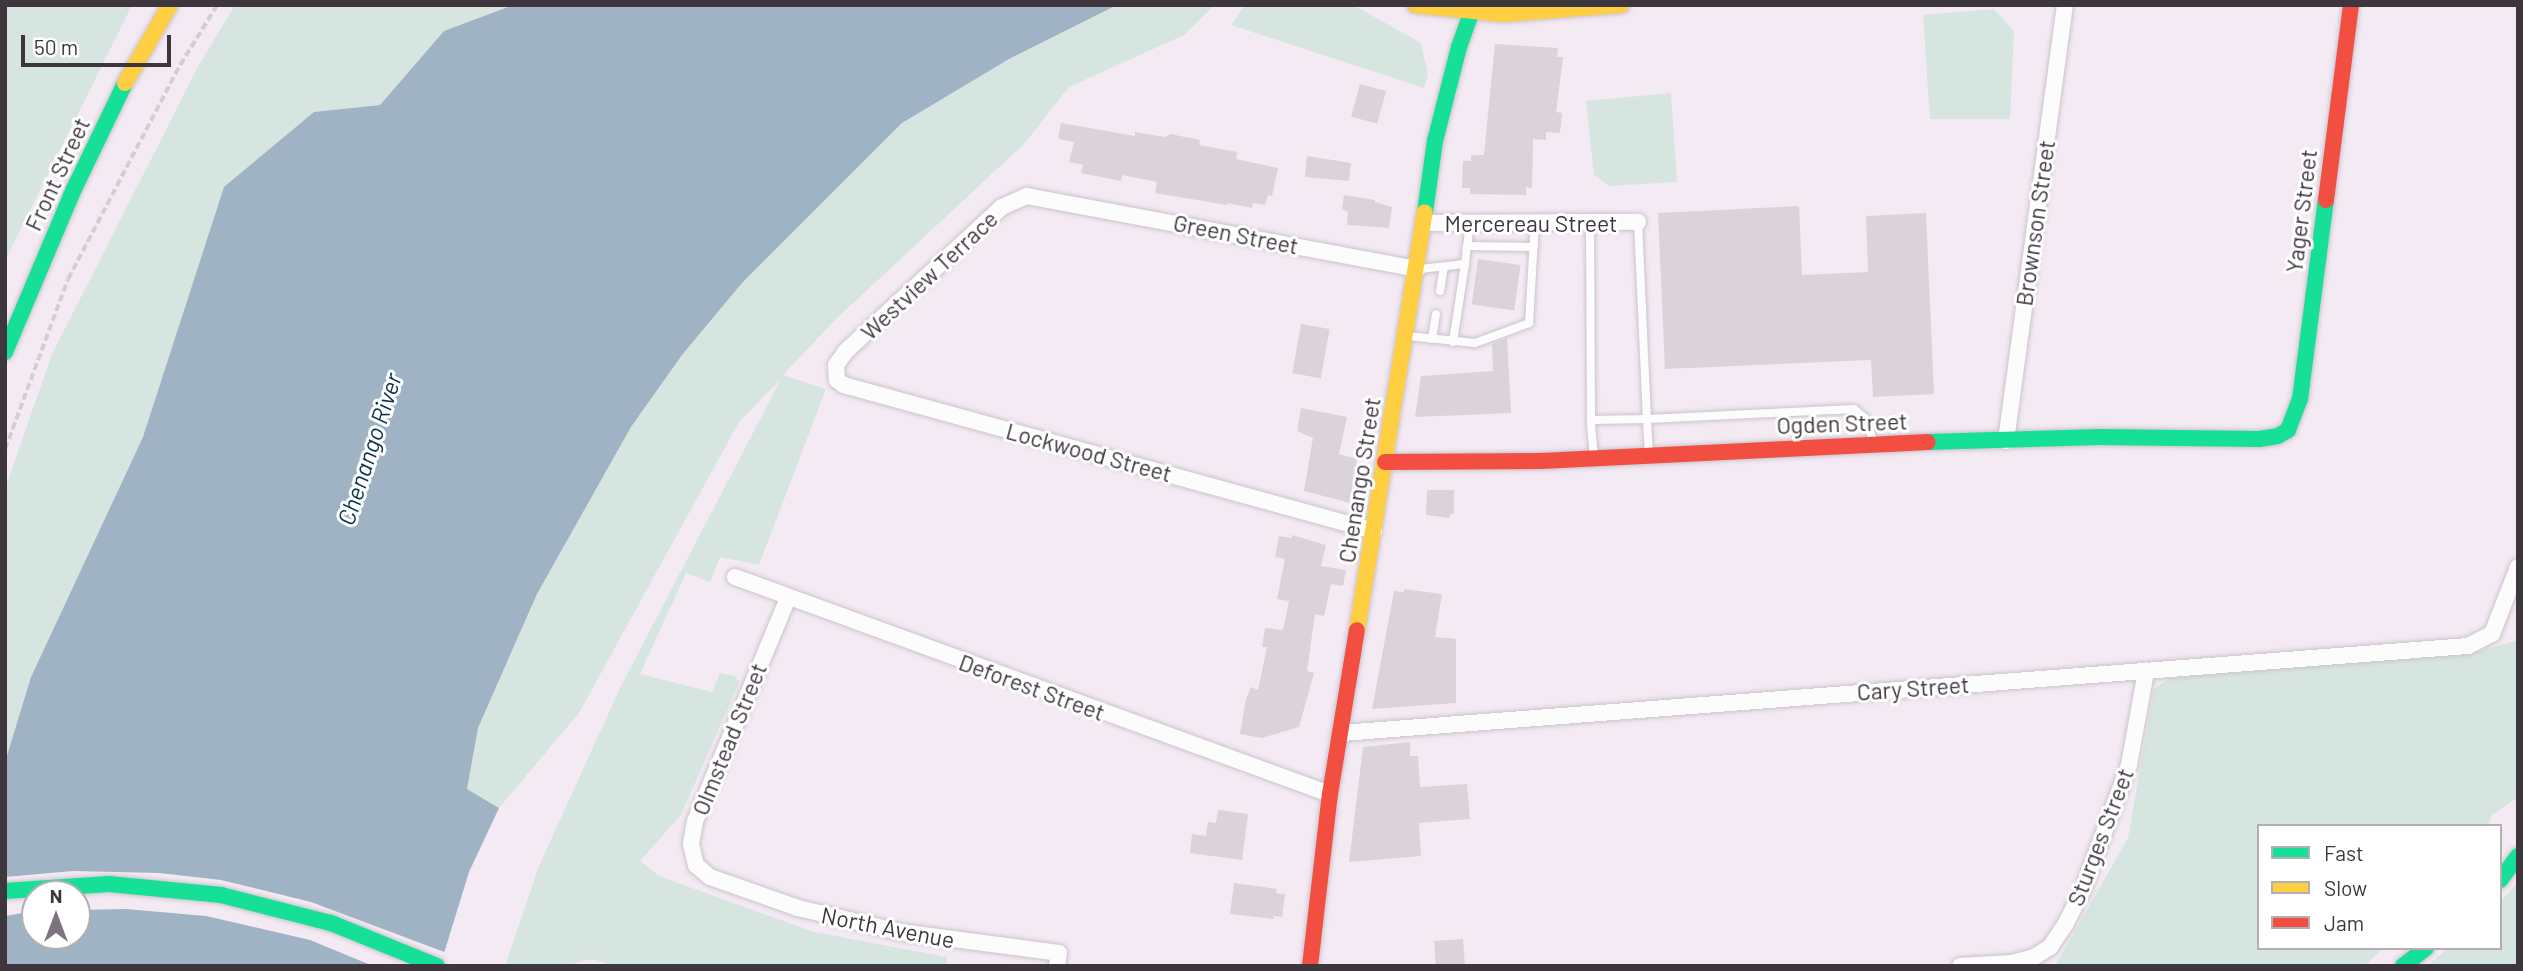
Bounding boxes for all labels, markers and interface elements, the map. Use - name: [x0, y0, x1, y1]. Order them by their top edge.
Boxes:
- scale bar: [24, 21, 175, 65]
- text: 50 m: [34, 34, 78, 59]
- street label: Front Street: [19, 113, 95, 235]
- street label: Brownson Street: [2010, 138, 2060, 308]
- street label: Yager Street: [2280, 148, 2322, 274]
- street label: Westview Terrace: [855, 205, 1003, 345]
- street label: Green Street: [1171, 208, 1301, 260]
- street label: Mercereau Street: [1445, 209, 1617, 237]
- water label: Chenango River: [331, 369, 407, 529]
- street label: Chenango Street: [1332, 395, 1386, 565]
- street label: Ogden Street: [1776, 407, 1908, 439]
- street label: Lockwood Street: [1003, 417, 1175, 487]
- street label: Deforest Street: [955, 648, 1109, 726]
- street label: Olmstead Street: [686, 659, 772, 819]
- street label: Cary Street: [1856, 670, 1970, 706]
- street label: Sturges Street: [2061, 764, 2139, 910]
- legend: [2257, 824, 2502, 950]
- text: Fast: [2324, 840, 2364, 865]
- text: Slow: [2324, 875, 2367, 900]
- north arrow: [21, 880, 91, 950]
- text: N: [50, 884, 62, 907]
- street label: North Avenue: [819, 901, 957, 953]
- text: Jam: [2324, 910, 2364, 935]

